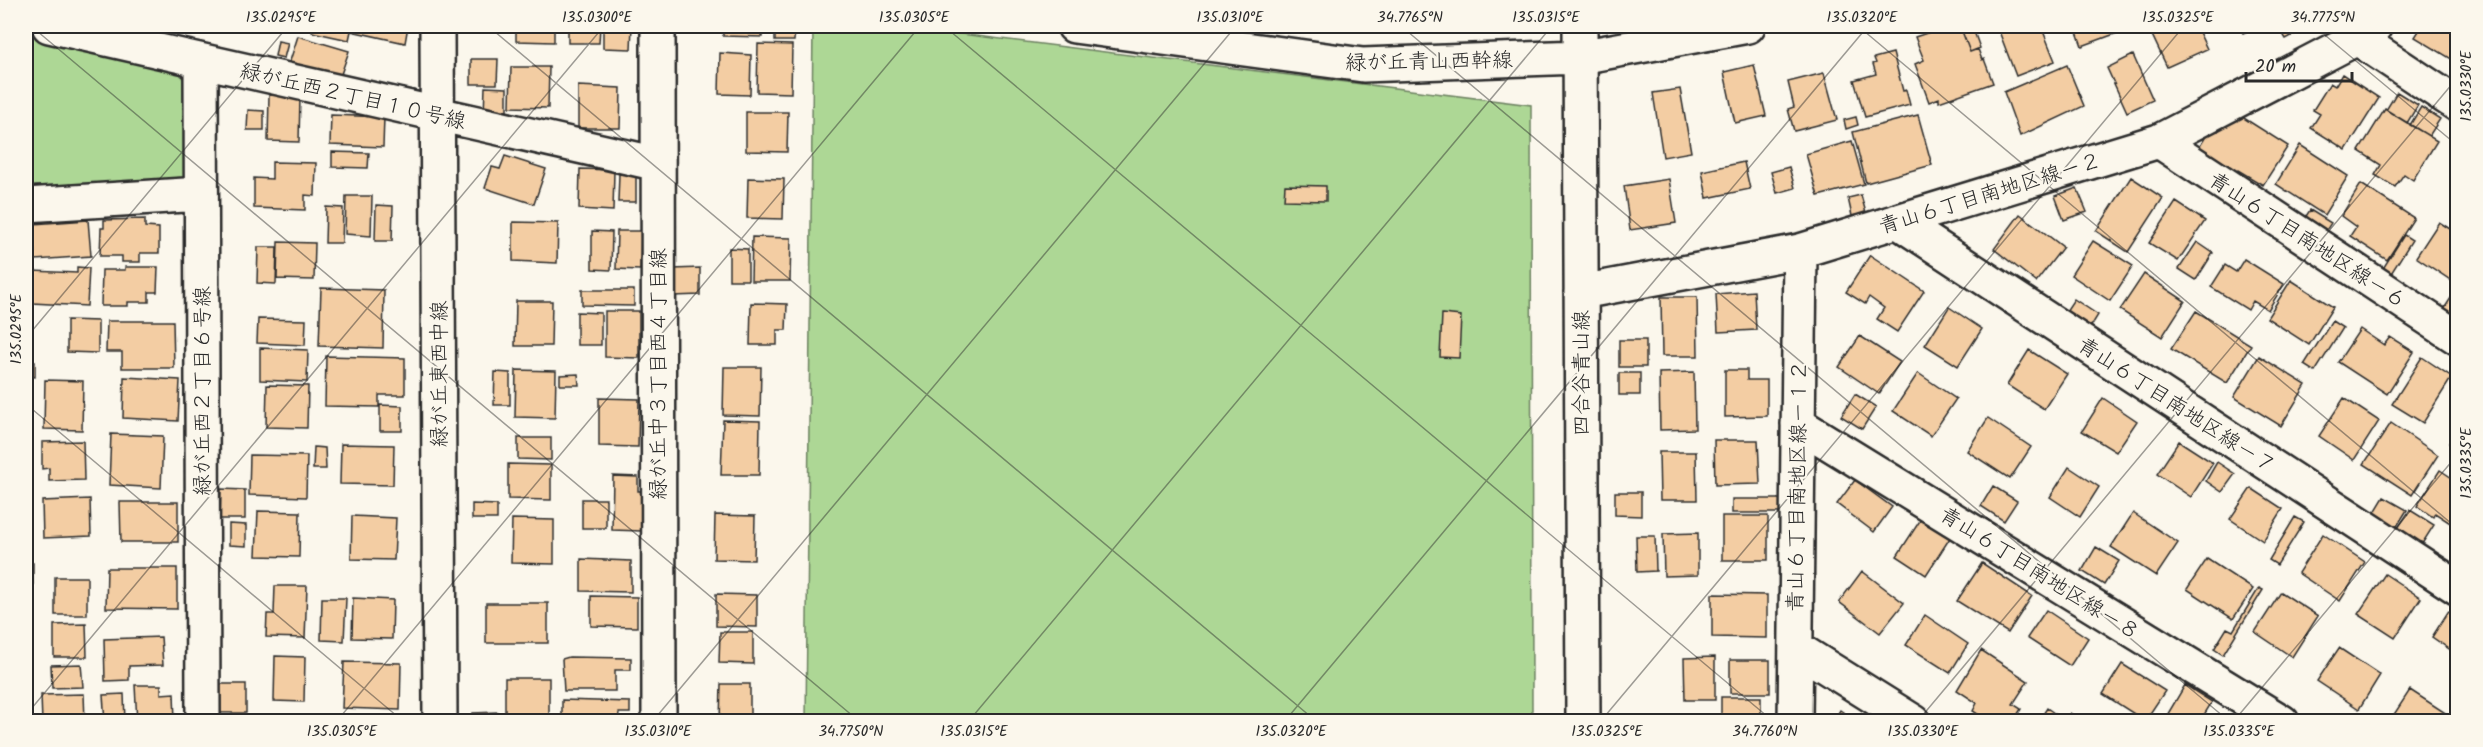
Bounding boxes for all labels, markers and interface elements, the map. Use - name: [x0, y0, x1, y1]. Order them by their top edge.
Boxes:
- text: 135.0295°E: [246, 6, 317, 30]
- text: 135.0300°E: [562, 6, 633, 30]
- text: 135.0305°E: [879, 6, 950, 30]
- text: 135.0310°E: [1196, 6, 1265, 30]
- text: 34.7765°N: [1377, 6, 1443, 30]
- text: 135.0315°E: [1512, 6, 1581, 30]
- text: 135.0320°E: [1826, 6, 1899, 30]
- text: 135.0325°E: [2142, 6, 2215, 30]
- text: 34.7775°N: [2291, 6, 2355, 30]
- street label: 緑が丘青山西幹線: [1345, 45, 1513, 80]
- scale bar: [2246, 45, 2352, 83]
- text: 135.0330°E: [2455, 49, 2479, 121]
- text: 20 m: [2255, 53, 2296, 82]
- street label: 緑が丘西２丁目１０号線: [236, 55, 469, 140]
- street label: 青山６丁目南地区線ー２: [1875, 145, 2106, 244]
- street label: 青山６丁目南地区線ー６: [2201, 165, 2413, 318]
- street label: 緑が丘中３丁目西４丁目線: [643, 248, 676, 500]
- street label: 緑が丘西２丁目６号線: [187, 286, 220, 496]
- text: 135.0295°E: [5, 293, 29, 364]
- street label: 緑が丘東西中線: [424, 301, 457, 448]
- street label: 四合谷青山線: [1566, 310, 1599, 436]
- street label: 青山６丁目南地区線ー７: [2070, 330, 2282, 483]
- street label: 青山６丁目南地区線ー１２: [1780, 360, 1817, 612]
- text: 135.0335°E: [2455, 426, 2479, 499]
- street label: 青山６丁目南地区線ー８: [1933, 499, 2146, 649]
- text: 135.0305°E: [307, 720, 378, 744]
- text: 135.0310°E: [624, 720, 693, 744]
- text: 34.7750°N: [818, 720, 884, 744]
- text: 135.0315°E: [940, 720, 1009, 744]
- text: 135.0320°E: [1255, 720, 1328, 744]
- text: 135.0325°E: [1571, 720, 1644, 744]
- text: 34.7760°N: [1732, 720, 1798, 744]
- text: 135.0330°E: [1888, 720, 1960, 744]
- text: 135.0335°E: [2203, 720, 2276, 744]

